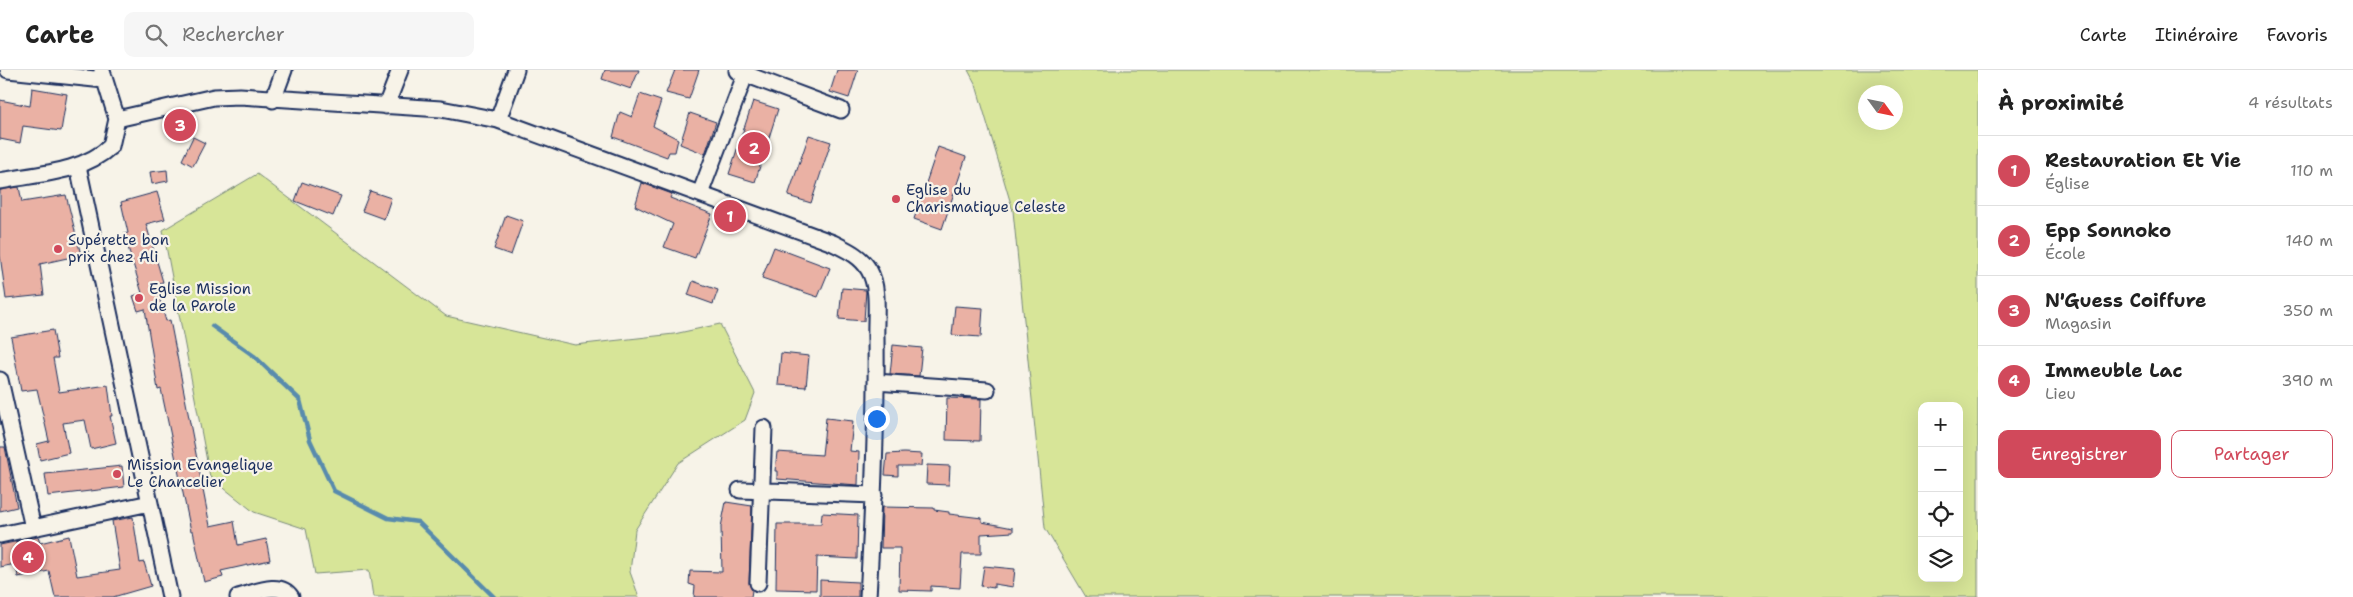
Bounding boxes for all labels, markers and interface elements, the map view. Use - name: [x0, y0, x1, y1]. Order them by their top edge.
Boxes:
- search box: [124, 12, 474, 57]
- text: Carte: [25, 19, 94, 51]
- icon: search: [142, 21, 170, 49]
- text: Rechercher: [182, 22, 285, 47]
- text: Carte: [2080, 23, 2127, 47]
- text: Itinéraire: [2155, 23, 2239, 47]
- text: Favoris: [2267, 23, 2328, 47]
- north arrow: [1858, 85, 1903, 130]
- text: À proximité: [1998, 89, 2124, 117]
- text: 4 résultats: [2248, 92, 2333, 113]
- pin: 3: [164, 106, 196, 144]
- pin: 2: [738, 129, 770, 167]
- text: Restauration Et Vie: [2045, 148, 2241, 173]
- text: 1: [2010, 160, 2018, 181]
- text: 110 m: [2290, 160, 2333, 181]
- text: Église: [2045, 173, 2090, 194]
- place label: Eglise du Charismatique Celeste: [906, 180, 1066, 217]
- marker: Eglise du Charismatique Celeste: [890, 193, 902, 205]
- pin: 1: [714, 197, 746, 235]
- text: Epp Sonnoko: [2045, 218, 2171, 243]
- place label: Supérette bon prix chez Ali: [68, 230, 169, 267]
- text: 2: [2008, 230, 2020, 251]
- text: 140 m: [2286, 230, 2333, 251]
- marker: Supérette bon prix chez Ali: [52, 243, 64, 255]
- text: École: [2045, 243, 2086, 264]
- place label: Eglise Mission de la Parole: [149, 279, 251, 316]
- text: N'Guess Coiffure: [2045, 288, 2207, 313]
- marker: Eglise Mission de la Parole: [133, 292, 145, 304]
- text: 3: [2008, 300, 2020, 321]
- text: 350 m: [2282, 300, 2333, 321]
- text: Magasin: [2045, 313, 2111, 334]
- text: Immeuble Lac: [2045, 358, 2182, 383]
- text: 4: [2008, 370, 2020, 391]
- text: 390 m: [2281, 370, 2333, 391]
- text: Lieu: [2045, 383, 2076, 404]
- map controls: [1918, 402, 1963, 582]
- button: +: [1918, 402, 1963, 447]
- your location: [864, 406, 890, 432]
- button: Enregistrer: [1998, 430, 2161, 478]
- button: Partager: [2171, 430, 2333, 478]
- button: −: [1918, 447, 1963, 492]
- place label: Mission Evangelique Le Chancelier: [127, 455, 273, 492]
- marker: Mission Evangelique Le Chancelier: [111, 468, 123, 480]
- button: locate: [1918, 492, 1963, 537]
- button: layers: [1918, 537, 1963, 582]
- pin: 4: [12, 538, 44, 576]

